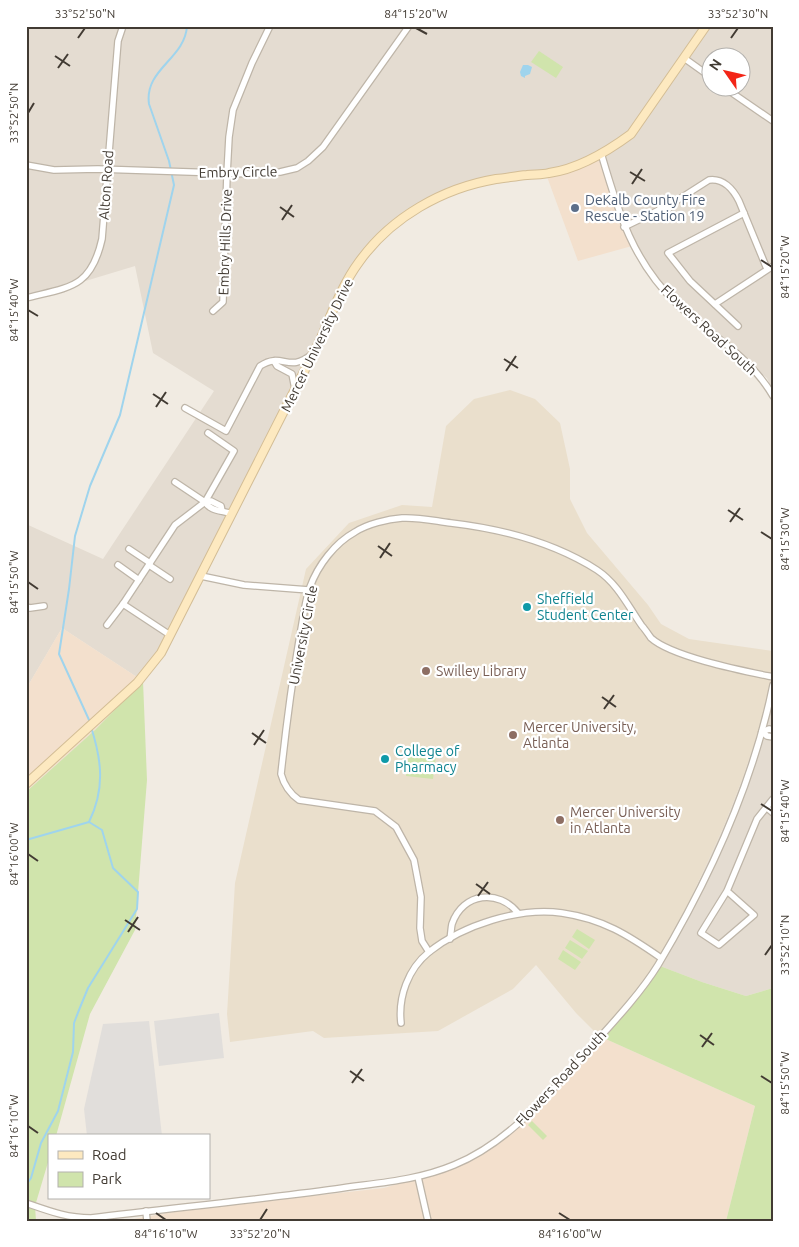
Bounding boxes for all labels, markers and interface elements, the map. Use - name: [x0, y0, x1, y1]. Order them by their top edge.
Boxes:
- text: 33°52'50"N: [55, 7, 115, 20]
- text: 84°15'20"W: [384, 7, 448, 20]
- text: 33°52'30"N: [708, 7, 768, 20]
- north arrow: [702, 48, 752, 98]
- text: N: [706, 56, 725, 74]
- text: 33°52'50"N: [7, 83, 20, 143]
- street label: Alton Road: [96, 150, 116, 220]
- street label: Embry Circle: [198, 163, 278, 181]
- street label: Embry Hills Drive: [215, 188, 235, 296]
- place label: DeKalb County Fire Rescue - Station 19: [585, 192, 705, 224]
- marker: DeKalb County Fire Rescue - Station 19: [569, 202, 581, 214]
- text: 84°15'20"W: [778, 235, 791, 299]
- street label: Mercer University Drive: [278, 276, 356, 414]
- text: 84°15'40"W: [7, 278, 20, 342]
- street label: Flowers Road South: [658, 282, 760, 378]
- text: 84°15'30"W: [778, 507, 791, 571]
- text: 84°15'50"W: [7, 550, 20, 614]
- street label: University Circle: [286, 584, 320, 686]
- place label: Sheffield Student Center: [537, 591, 634, 623]
- marker: Sheffield Student Center: [521, 601, 533, 613]
- place label: Swilley Library: [436, 663, 526, 679]
- marker: Swilley Library: [420, 665, 432, 677]
- place label: Mercer University, Atlanta: [523, 719, 637, 751]
- marker: Mercer University, Atlanta: [507, 729, 519, 741]
- place label: College of Pharmacy: [395, 743, 460, 775]
- marker: College of Pharmacy: [379, 753, 391, 765]
- text: 84°15'40"W: [778, 779, 791, 843]
- place label: Mercer University in Atlanta: [570, 804, 681, 836]
- marker: Mercer University in Atlanta: [554, 814, 566, 826]
- text: 84°16'00"W: [7, 822, 20, 886]
- text: 33°52'10"N: [778, 915, 791, 975]
- street label: Flowers Road South: [513, 1027, 609, 1129]
- text: 84°15'50"W: [778, 1051, 791, 1115]
- text: 84°16'10"W: [7, 1094, 20, 1158]
- legend: [48, 1134, 210, 1200]
- text: Road: [92, 1146, 127, 1163]
- text: Park: [92, 1170, 122, 1187]
- text: 84°16'10"W: [134, 1227, 198, 1240]
- text: 33°52'20"N: [230, 1227, 290, 1240]
- text: 84°16'00"W: [538, 1227, 602, 1240]

